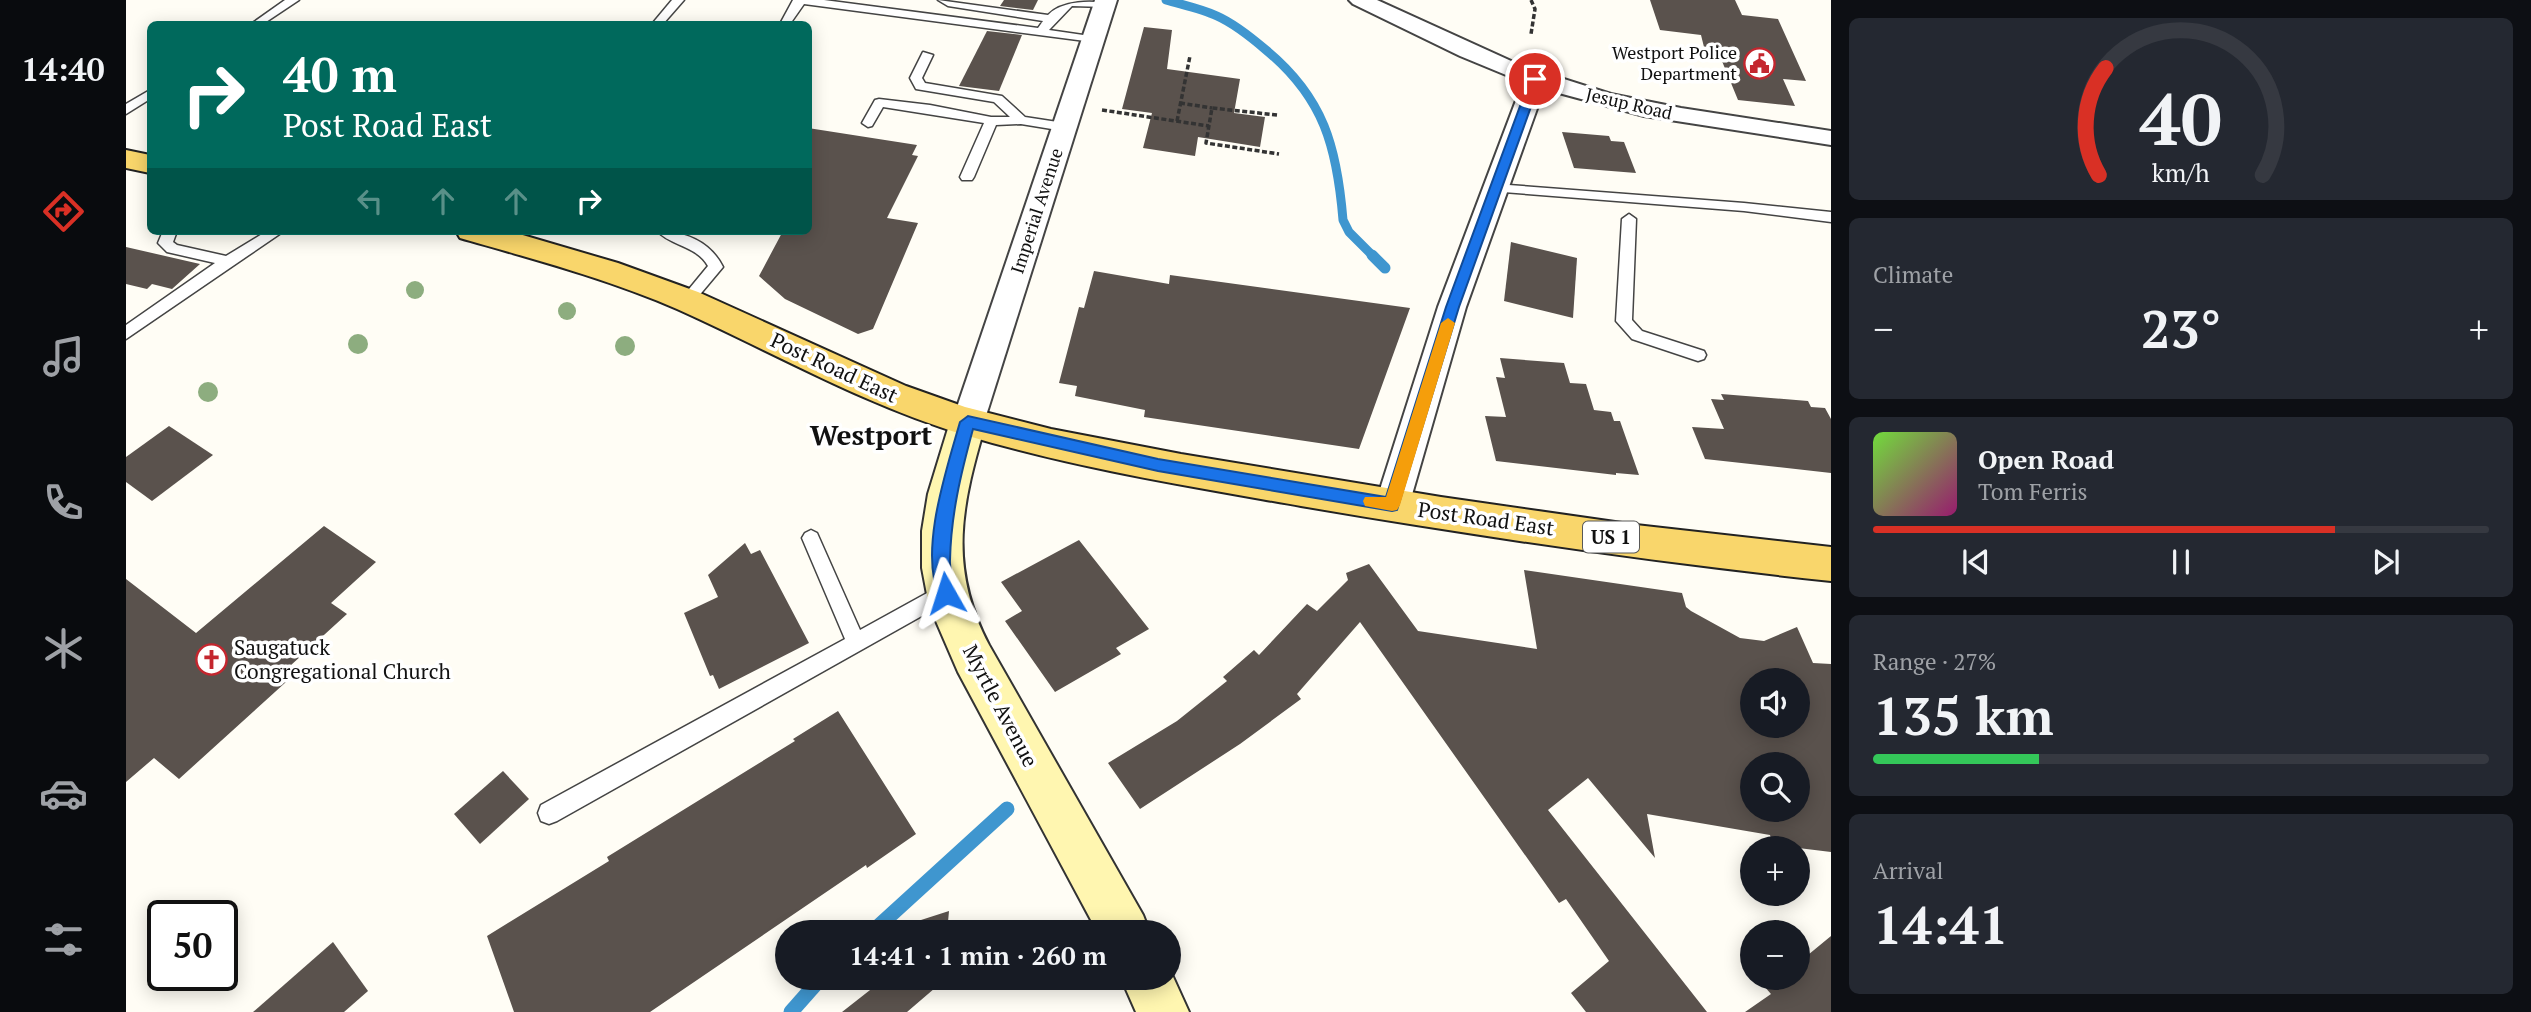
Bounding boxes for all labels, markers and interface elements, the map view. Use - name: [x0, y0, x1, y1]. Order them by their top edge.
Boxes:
- place label: Westport Police Department: [1612, 40, 1737, 85]
- text: 40 m: [283, 41, 397, 106]
- public building icon: Westport Police Department: [1743, 46, 1777, 80]
- text: 14:40: [21, 48, 105, 90]
- icon: right: [168, 49, 259, 140]
- pin: [1505, 49, 1565, 109]
- icon: arrive: [1516, 60, 1554, 98]
- text: 40: [2140, 69, 2222, 166]
- street label: Jesup Road: [1584, 81, 1675, 125]
- text: Post Road East: [283, 104, 492, 146]
- street label: Imperial Avenue: [1004, 145, 1068, 277]
- text: km/h: [2152, 156, 2210, 189]
- icon: left: [351, 182, 389, 220]
- icon: ahead: [424, 182, 462, 220]
- icon: ahead: [497, 182, 535, 220]
- icon: right: [570, 182, 608, 220]
- icon: directions: [39, 187, 88, 236]
- text: Climate: [1873, 259, 1953, 290]
- text: 23°: [2141, 294, 2221, 363]
- text: −: [1873, 304, 1893, 354]
- text: +: [2469, 304, 2489, 354]
- street label: Post Road East: [766, 325, 903, 409]
- icon: music: [39, 332, 88, 381]
- district label: Westport: [810, 416, 932, 453]
- text: Open Road: [1978, 442, 2114, 476]
- text: Tom Ferris: [1978, 476, 2088, 507]
- icon: phone: [39, 478, 88, 527]
- street label: Post Road East: [1416, 495, 1556, 541]
- road number: US 1: [1583, 522, 1639, 552]
- icon: previous: [1957, 543, 1995, 581]
- icon: pause: [2162, 543, 2200, 581]
- icon: next: [2367, 543, 2405, 581]
- position arrow: [909, 556, 983, 630]
- icon: climate: [39, 624, 88, 673]
- place label: Saugatuck Congregational Church: [234, 633, 451, 685]
- street label: Myrtle Avenue: [957, 639, 1045, 772]
- church icon: Saugatuck Congregational Church: [194, 643, 228, 677]
- text: Range · 27%: [1873, 646, 1996, 677]
- map controls: [1740, 668, 1810, 990]
- button: sound: [1740, 668, 1810, 738]
- text: 135 km: [1873, 681, 2054, 750]
- button: search: [1740, 752, 1810, 822]
- icon: car: [39, 769, 88, 818]
- button: +: [1740, 836, 1810, 906]
- text: Arrival: [1873, 855, 1944, 886]
- text: 14:41: [1873, 890, 2008, 959]
- speed limit sign: 50: [147, 900, 238, 991]
- icon: filters: [39, 915, 88, 964]
- button: −: [1740, 920, 1810, 990]
- text: 14:41 · 1 min · 260 m: [849, 938, 1107, 972]

